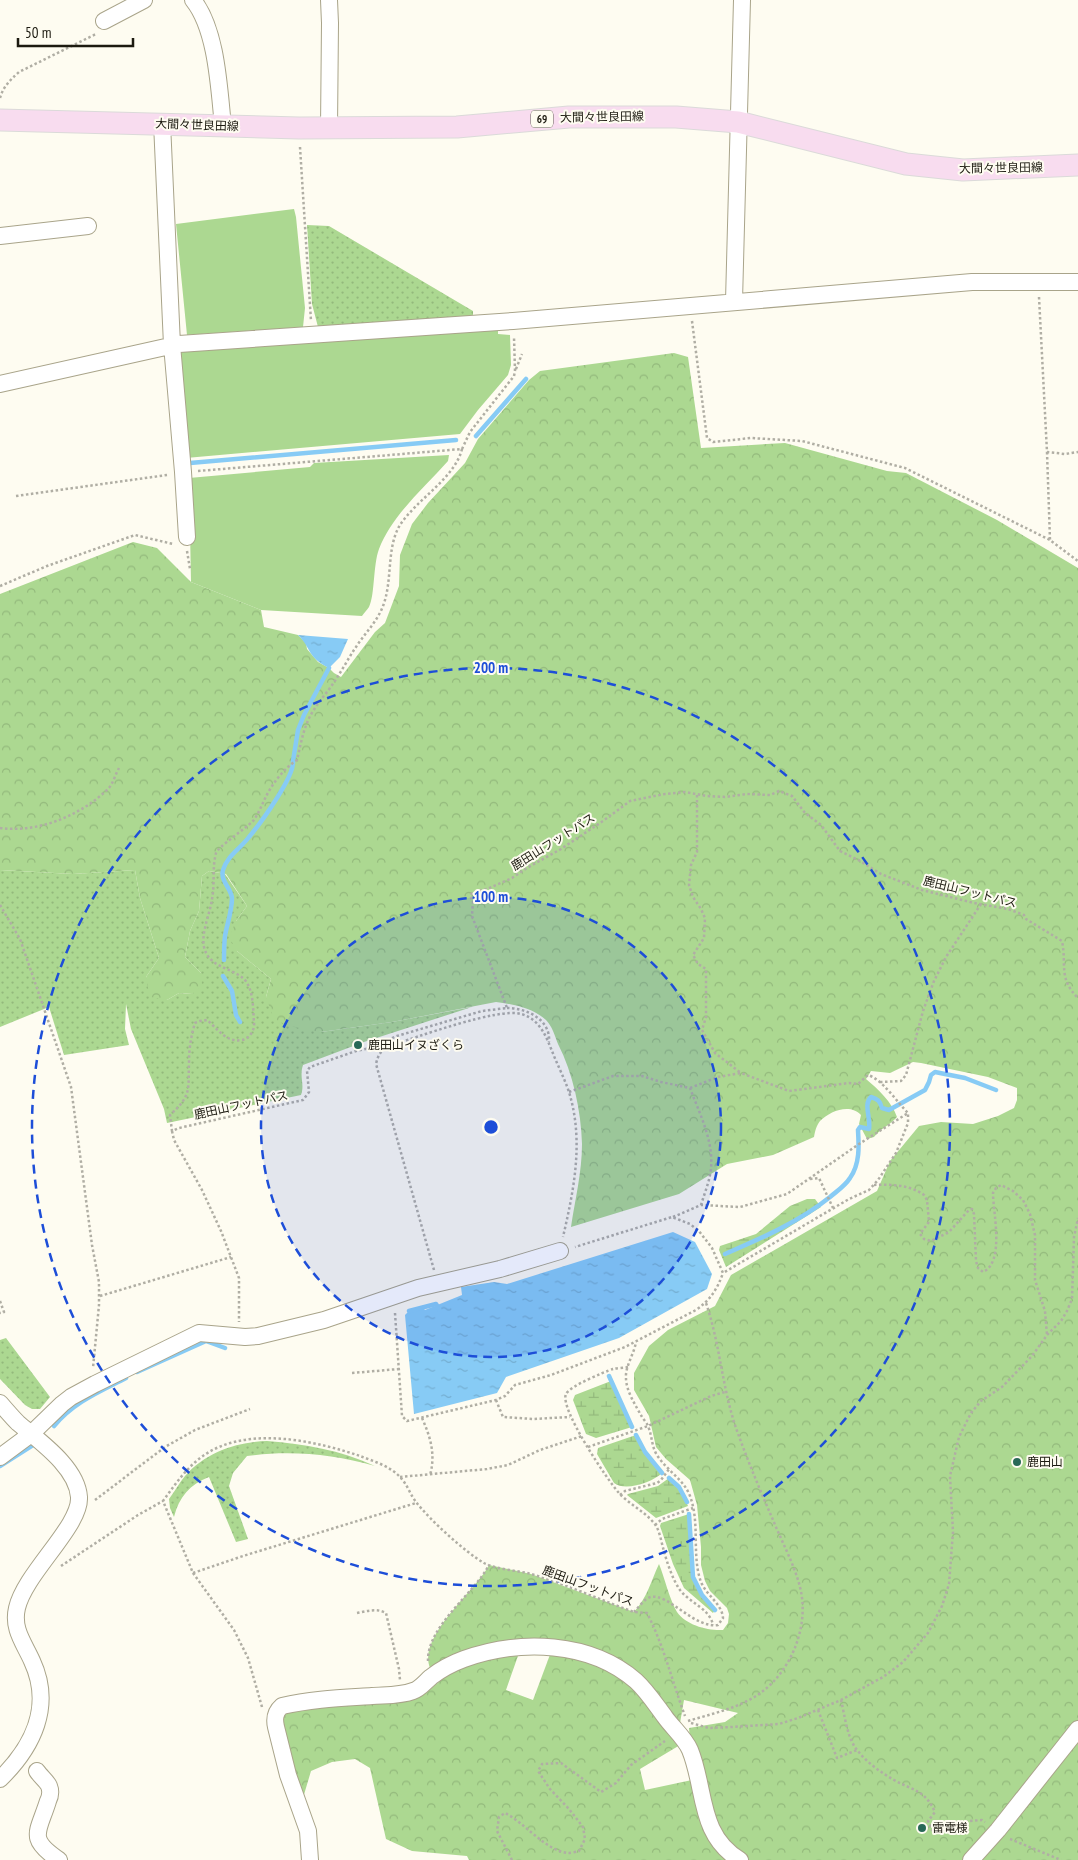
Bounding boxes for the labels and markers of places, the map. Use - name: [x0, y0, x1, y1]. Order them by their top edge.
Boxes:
- place label: 鹿田山イヌざくら: [368, 1037, 464, 1052]
- marker: 鹿田山イヌざくら: [352, 1039, 364, 1051]
- centre of rings: [482, 1118, 500, 1136]
- place label: 鹿田山: [1027, 1454, 1063, 1469]
- marker: 鹿田山: [1011, 1456, 1023, 1468]
- place label: 雷電様: [932, 1820, 968, 1835]
- marker: 雷電様: [916, 1822, 928, 1834]

